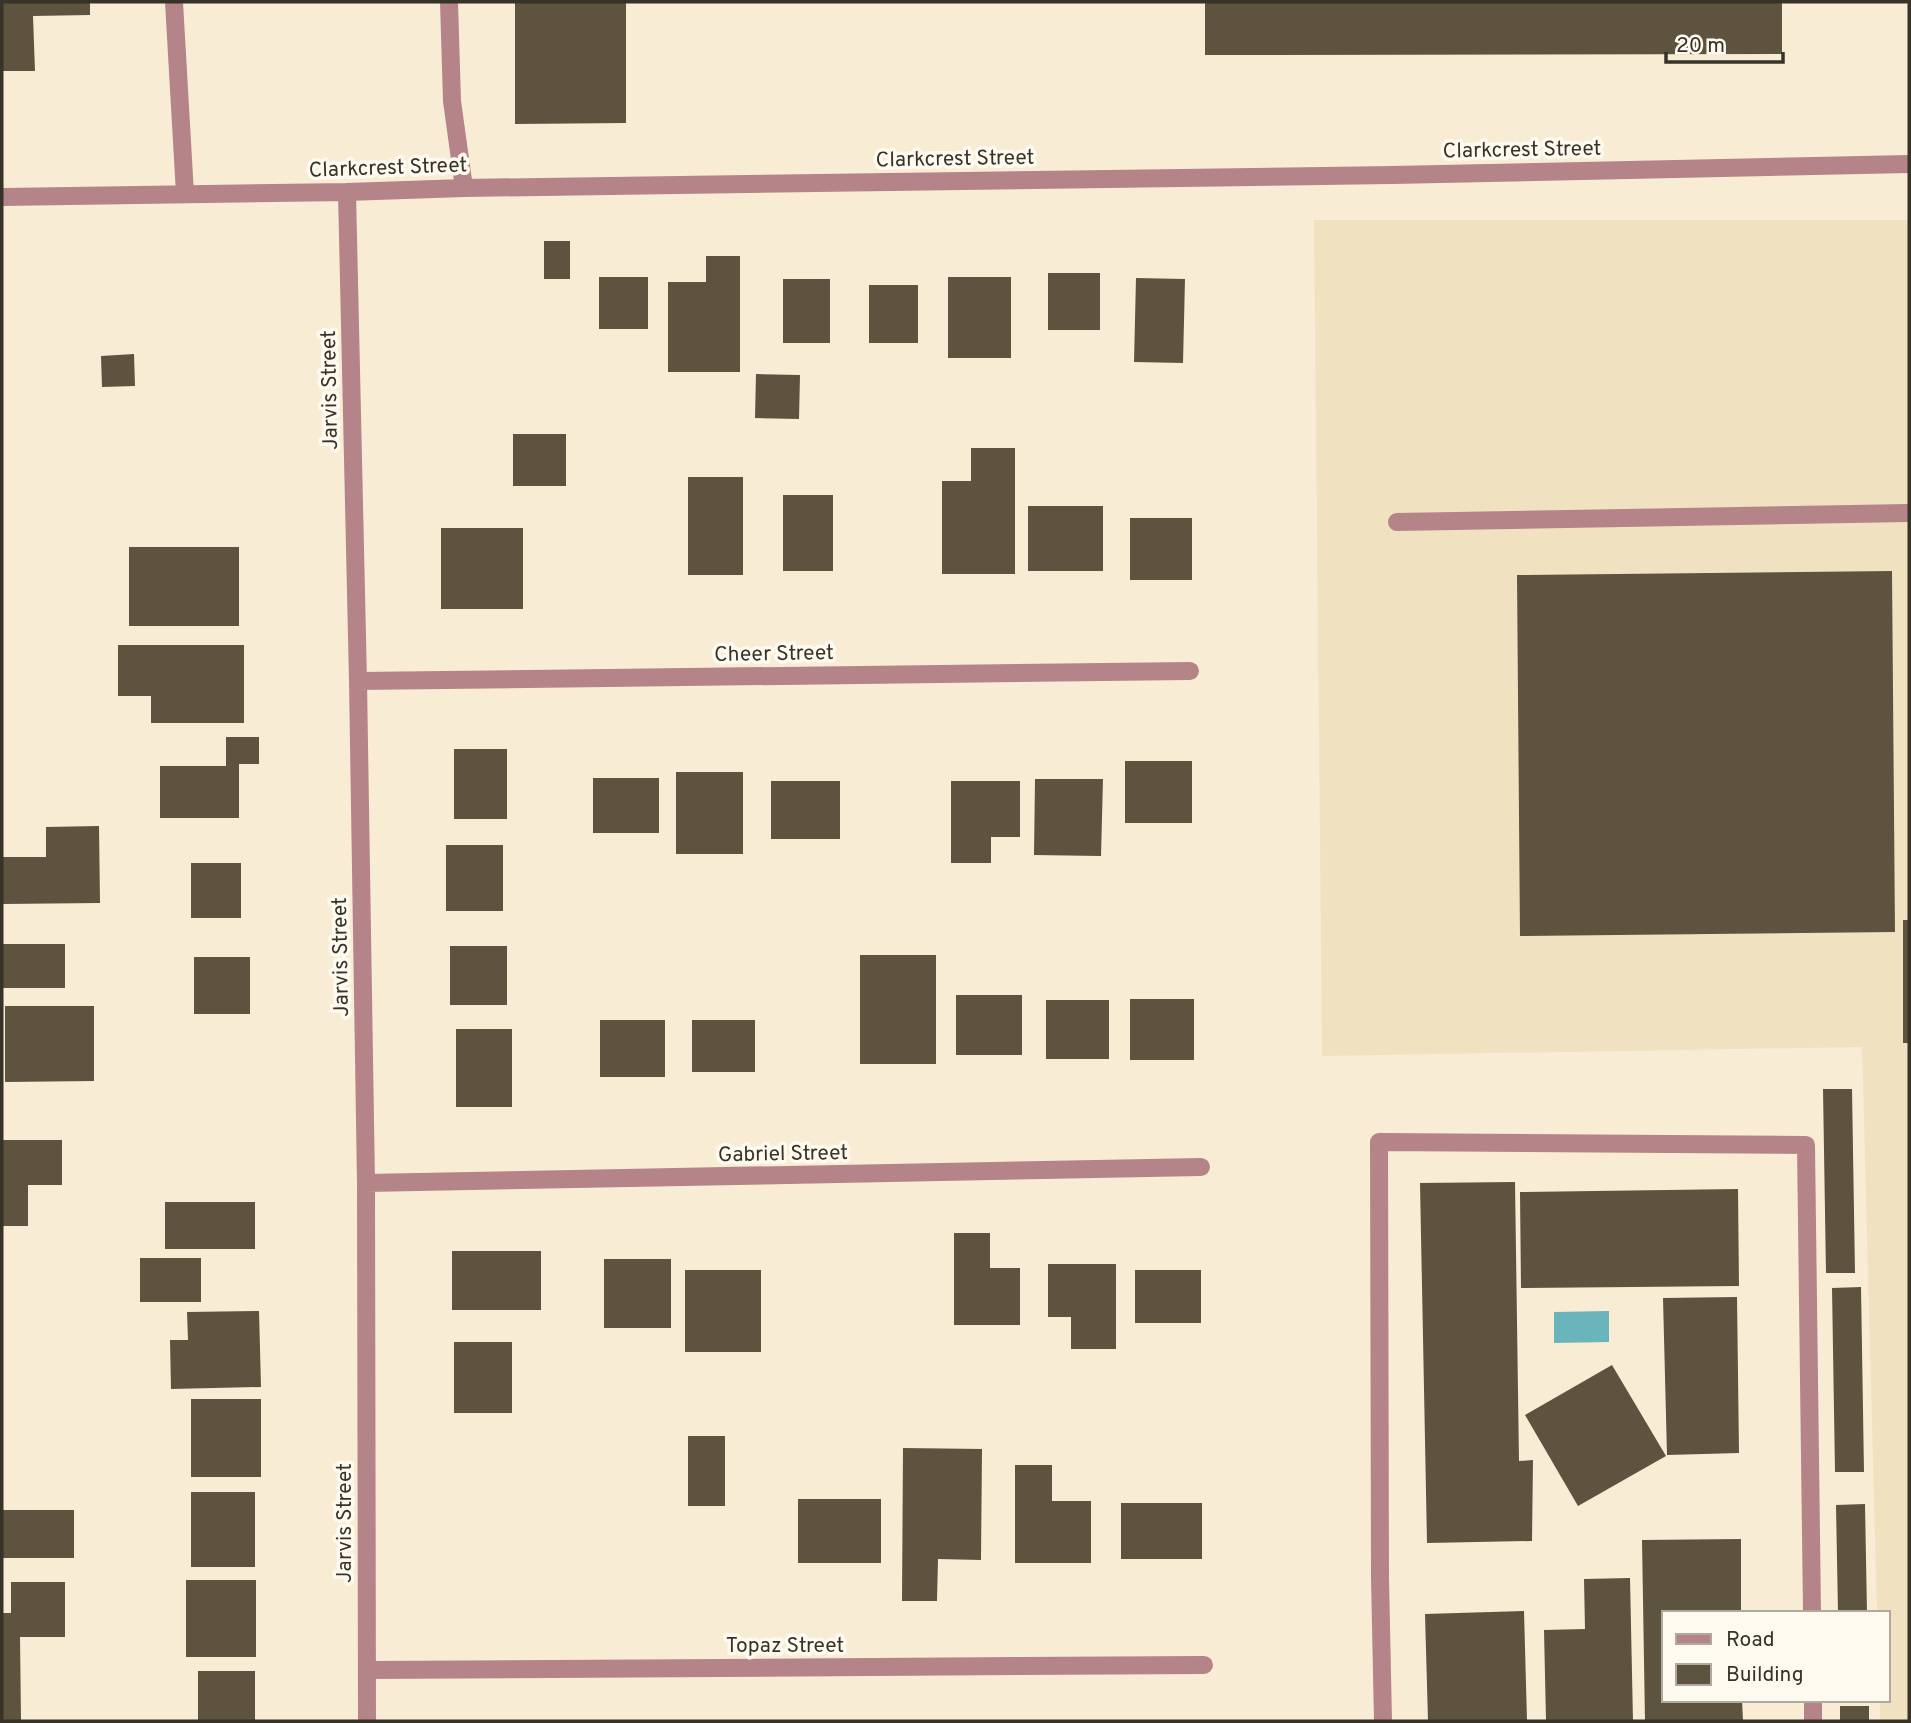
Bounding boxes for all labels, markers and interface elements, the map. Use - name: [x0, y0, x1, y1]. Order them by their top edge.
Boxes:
- scale bar: [1666, 21, 1783, 65]
- text: 20 m: [1676, 33, 1725, 60]
- street label: Clarkcrest Street: [1443, 136, 1602, 165]
- street label: Clarkcrest Street: [876, 145, 1035, 174]
- street label: Clarkcrest Street: [308, 152, 468, 185]
- street label: Jarvis Street: [316, 330, 345, 450]
- street label: Cheer Street: [714, 640, 834, 669]
- street label: Jarvis Street: [327, 897, 356, 1017]
- street label: Gabriel Street: [718, 1140, 848, 1169]
- street label: Jarvis Street: [332, 1463, 359, 1583]
- legend: [1662, 1611, 1890, 1702]
- text: Road: [1726, 1627, 1775, 1654]
- street label: Topaz Street: [726, 1633, 844, 1660]
- text: Building: [1726, 1662, 1804, 1689]

